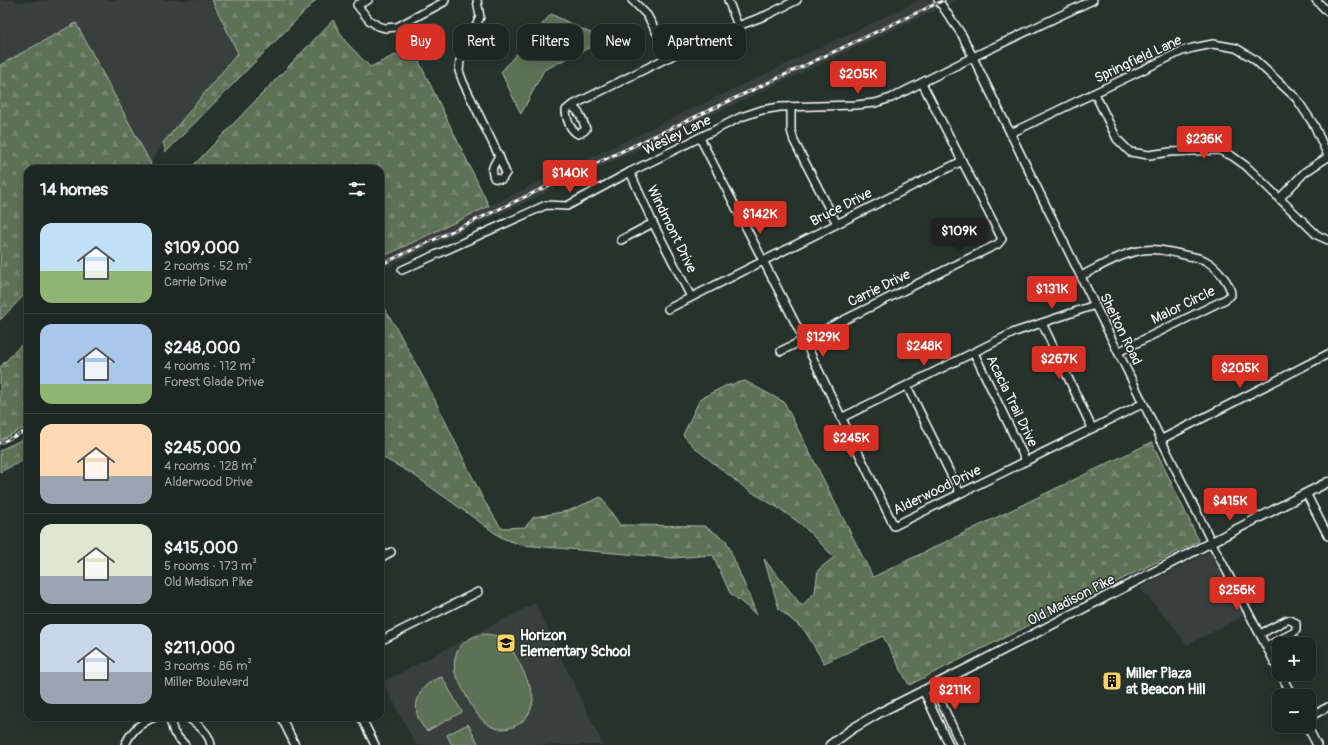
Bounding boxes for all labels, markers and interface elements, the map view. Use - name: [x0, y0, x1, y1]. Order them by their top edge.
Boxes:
- chip: Buy: [396, 24, 445, 60]
- chip: Rent: [453, 24, 509, 60]
- chip: Filters: [517, 24, 583, 60]
- chip: New: [591, 24, 645, 60]
- chip: Apartment: [653, 24, 746, 60]
- street label: Springfield Lane: [1092, 31, 1184, 87]
- pin: $205K: [830, 61, 886, 95]
- text: $205K: [839, 66, 877, 82]
- street label: Wesley Lane: [640, 111, 714, 159]
- pin: $236K: [1176, 126, 1232, 160]
- text: $236K: [1186, 131, 1222, 147]
- pin: $140K: [542, 160, 598, 194]
- text: $140K: [552, 165, 588, 181]
- icon: filters: [346, 178, 368, 200]
- text: 14 homes: [40, 179, 108, 200]
- street label: Windmont Drive: [643, 182, 701, 276]
- street label: Bruce Drive: [807, 184, 875, 230]
- pin: $142K: [732, 201, 788, 235]
- text: $142K: [743, 206, 777, 222]
- pin: $109K: [931, 218, 987, 252]
- text: $109K: [941, 223, 977, 239]
- text: $109,000: [164, 237, 239, 258]
- icon: home: [72, 239, 120, 287]
- text: 2 rooms · 52 m²: [164, 258, 252, 274]
- street label: Carrie Drive: [845, 266, 913, 310]
- text: Carrie Drive: [164, 274, 227, 290]
- pin: $131K: [1024, 276, 1080, 310]
- text: $131K: [1036, 281, 1068, 297]
- street label: Malor Circle: [1148, 282, 1218, 328]
- street label: Shelton Road: [1096, 290, 1146, 368]
- pin: $129K: [795, 324, 851, 358]
- text: $129K: [806, 329, 840, 345]
- pin: $248K: [896, 333, 952, 367]
- text: $248,000: [164, 337, 240, 358]
- text: $248K: [906, 338, 942, 354]
- icon: home: [72, 340, 120, 388]
- pin: $267K: [1031, 346, 1087, 380]
- text: $267K: [1041, 351, 1077, 367]
- street label: Acacia Trail Drive: [983, 353, 1041, 450]
- pin: $205K: [1212, 355, 1268, 389]
- text: 4 rooms · 112 m²: [164, 358, 256, 374]
- text: $205K: [1221, 360, 1259, 376]
- text: Forest Glade Drive: [164, 374, 264, 390]
- pin: $245K: [823, 425, 879, 459]
- text: $245K: [833, 430, 869, 446]
- text: $245,000: [164, 437, 241, 458]
- icon: home: [72, 440, 120, 488]
- text: 4 rooms · 128 m²: [164, 458, 257, 474]
- street label: Alderwood Drive: [890, 461, 984, 519]
- text: Alderwood Drive: [164, 474, 253, 490]
- pin: $415K: [1202, 488, 1258, 522]
- text: $415K: [1213, 493, 1247, 509]
- text: $415,000: [164, 537, 238, 558]
- icon: home: [72, 540, 120, 588]
- text: 5 rooms · 173 m²: [164, 558, 257, 574]
- street label: Old Madison Pike: [1025, 571, 1118, 629]
- text: Old Madison Pike: [164, 574, 253, 590]
- pin: $256K: [1209, 577, 1265, 611]
- text: $256K: [1219, 582, 1255, 598]
- place label: Horizon Elementary School: [520, 627, 631, 660]
- school or university icon: Horizon Elementary School: [495, 632, 517, 654]
- text: $211,000: [164, 637, 235, 658]
- map controls: [1272, 637, 1316, 733]
- button: +: [1272, 637, 1316, 681]
- icon: home: [72, 640, 120, 688]
- text: 3 rooms · 86 m²: [164, 658, 252, 674]
- place label: Miller Plaza at Beacon Hill: [1126, 665, 1206, 698]
- building icon: Miller Plaza at Beacon Hill: [1101, 670, 1123, 692]
- text: Miller Boulevard: [164, 674, 249, 690]
- pin: $211K: [927, 677, 983, 711]
- text: $211K: [939, 682, 971, 698]
- button: −: [1272, 689, 1316, 733]

